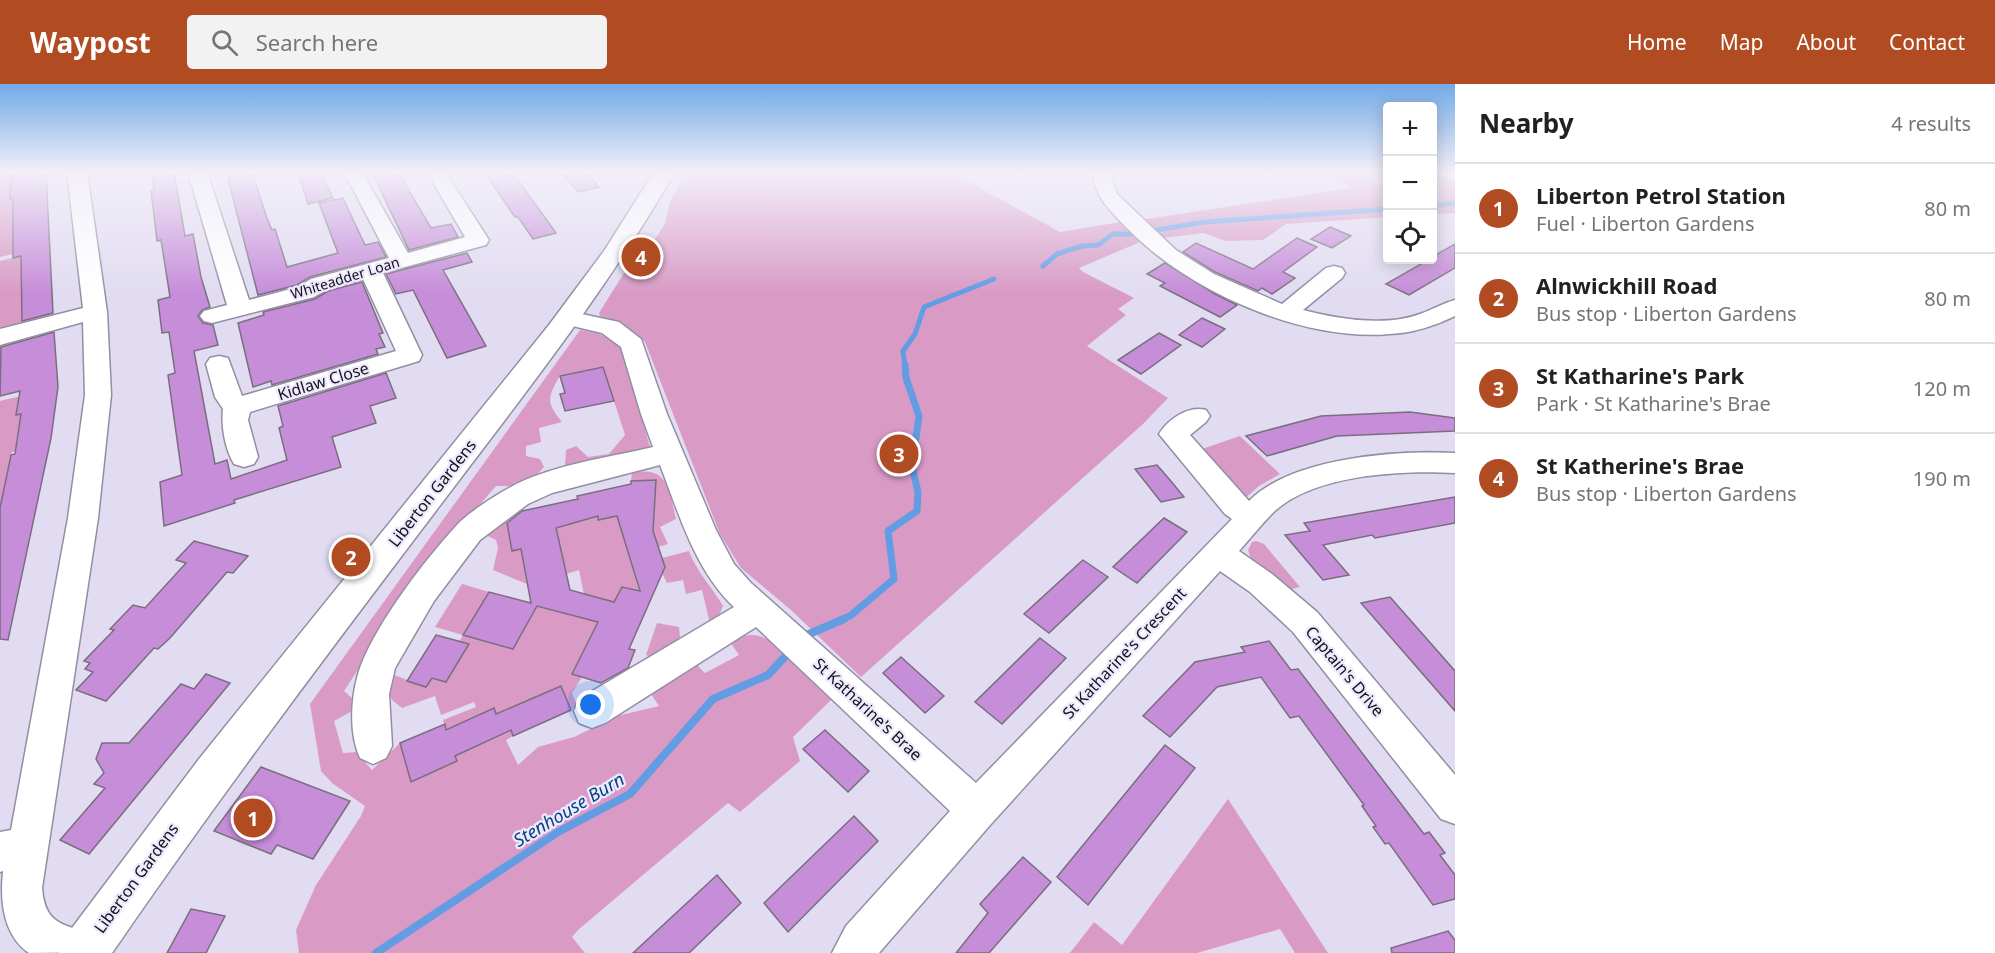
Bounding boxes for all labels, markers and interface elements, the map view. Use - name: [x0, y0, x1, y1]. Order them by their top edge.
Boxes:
- search box: [187, 15, 607, 69]
- text: Waypost: [30, 23, 151, 61]
- icon: search: [208, 26, 241, 59]
- text: Search here: [256, 27, 378, 57]
- text: Home: [1627, 28, 1687, 56]
- text: Map: [1720, 28, 1763, 56]
- text: About: [1796, 28, 1856, 56]
- text: Contact: [1889, 28, 1965, 56]
- map controls: [1383, 102, 1437, 264]
- button: +: [1383, 102, 1437, 156]
- text: Nearby: [1479, 105, 1574, 141]
- text: 4 results: [1891, 110, 1971, 137]
- button: −: [1383, 156, 1437, 210]
- text: Liberton Petrol Station: [1536, 180, 1786, 210]
- text: 1: [1493, 195, 1504, 222]
- text: 80 m: [1924, 195, 1971, 222]
- button: locate: [1383, 210, 1437, 264]
- text: Fuel · Liberton Gardens: [1536, 210, 1754, 237]
- pin: 4: [622, 234, 660, 279]
- street label: Whiteadder Loan: [288, 252, 402, 303]
- text: Alnwickhill Road: [1536, 270, 1717, 300]
- text: 2: [1493, 285, 1504, 312]
- text: 80 m: [1924, 285, 1971, 312]
- text: Bus stop · Liberton Gardens: [1536, 300, 1797, 327]
- street label: Kidlaw Close: [275, 357, 371, 405]
- text: St Katharine's Park: [1536, 360, 1744, 390]
- text: 3: [1493, 375, 1504, 402]
- text: 120 m: [1913, 375, 1971, 402]
- text: Park · St Katharine's Brae: [1536, 390, 1771, 417]
- pin: 3: [880, 432, 918, 476]
- street label: Liberton Gardens: [383, 435, 481, 551]
- text: St Katherine's Brae: [1536, 450, 1744, 480]
- text: 4: [1493, 465, 1504, 492]
- text: 190 m: [1913, 465, 1971, 492]
- text: Bus stop · Liberton Gardens: [1536, 480, 1797, 507]
- pin: 2: [332, 534, 370, 580]
- street label: St Katharine's Crescent: [1057, 582, 1191, 723]
- street label: Captain's Drive: [1301, 621, 1389, 721]
- street label: St Katharine's Brae: [809, 653, 927, 765]
- your location: [576, 690, 605, 719]
- water label: Stenhouse Burn: [508, 766, 629, 852]
- pin: 1: [234, 796, 272, 840]
- street label: Liberton Gardens: [89, 819, 183, 937]

